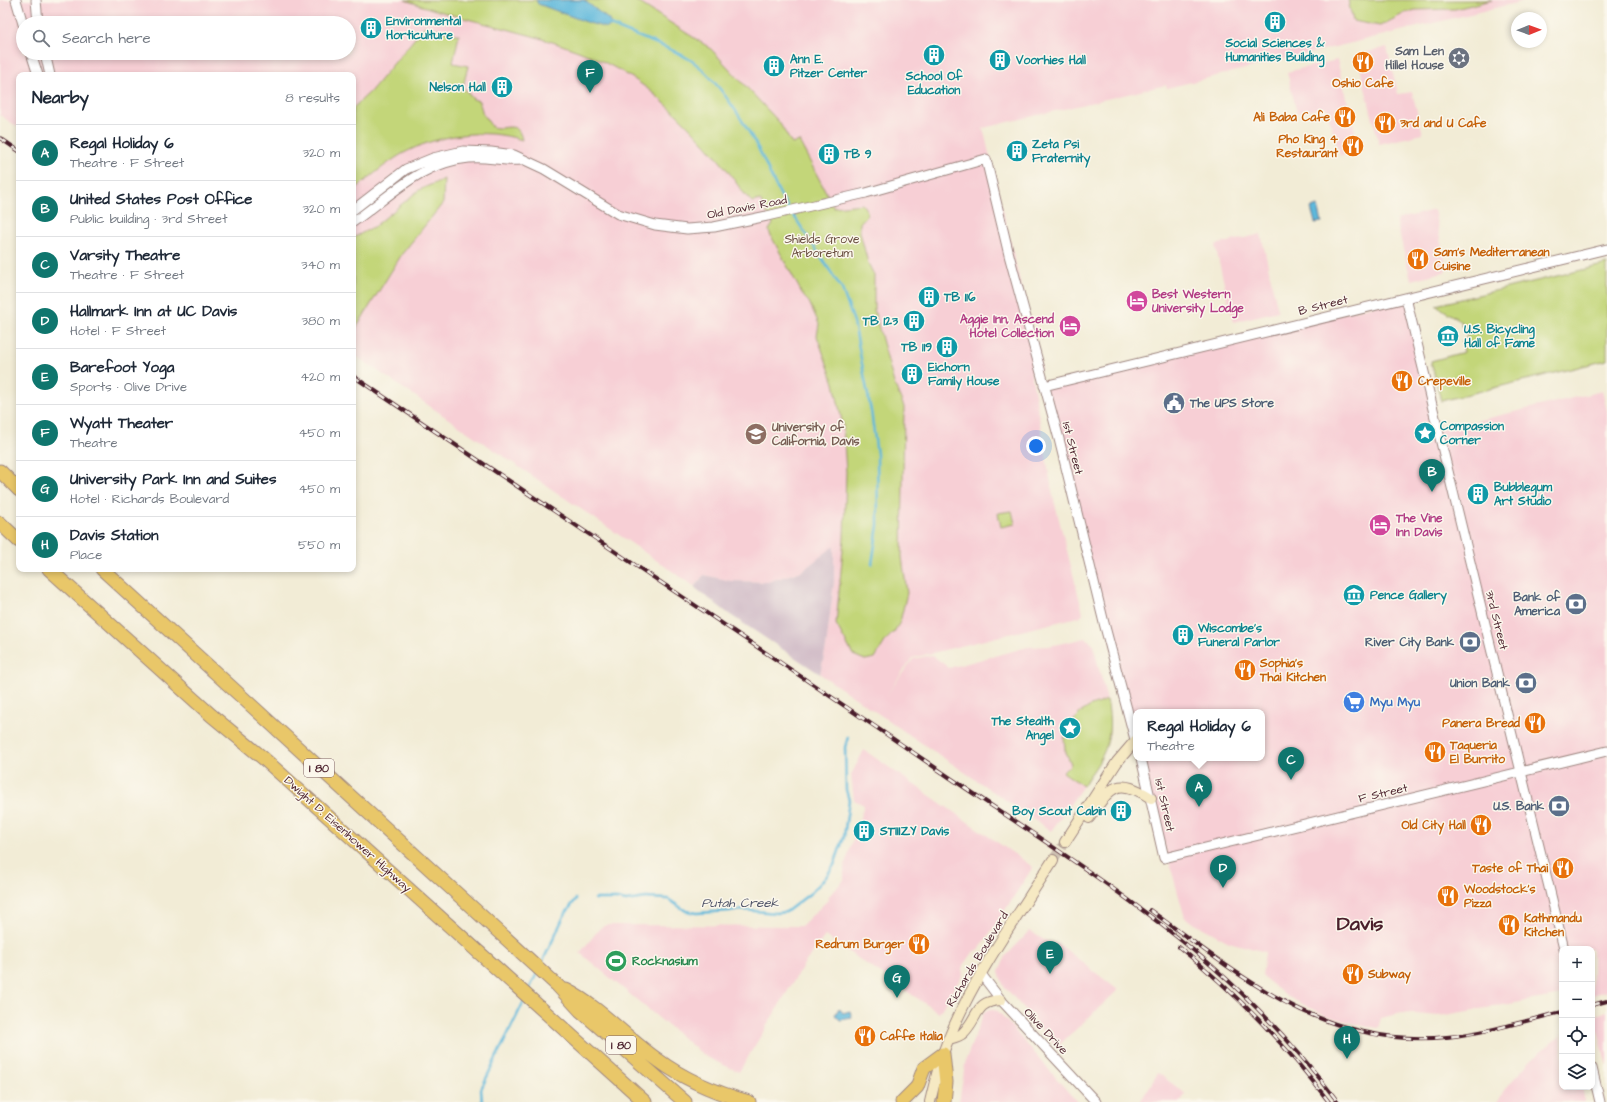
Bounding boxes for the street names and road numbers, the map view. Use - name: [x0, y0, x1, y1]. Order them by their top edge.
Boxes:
- street label: Old Davis Road: [706, 191, 789, 224]
- street label: B Street: [1297, 291, 1350, 320]
- street label: 1st Street: [1058, 420, 1087, 477]
- street label: 3rd Street: [1481, 589, 1512, 652]
- road number: I 80: [304, 759, 334, 777]
- street label: Dwight D. Eisenhower Highway: [279, 772, 416, 897]
- street label: 1st Street: [1150, 777, 1179, 834]
- street label: F Street: [1357, 780, 1410, 807]
- street label: Richards Boulevard: [942, 908, 1013, 1010]
- street label: Olive Drive: [1020, 1004, 1072, 1059]
- road number: I 80: [606, 1036, 636, 1054]

